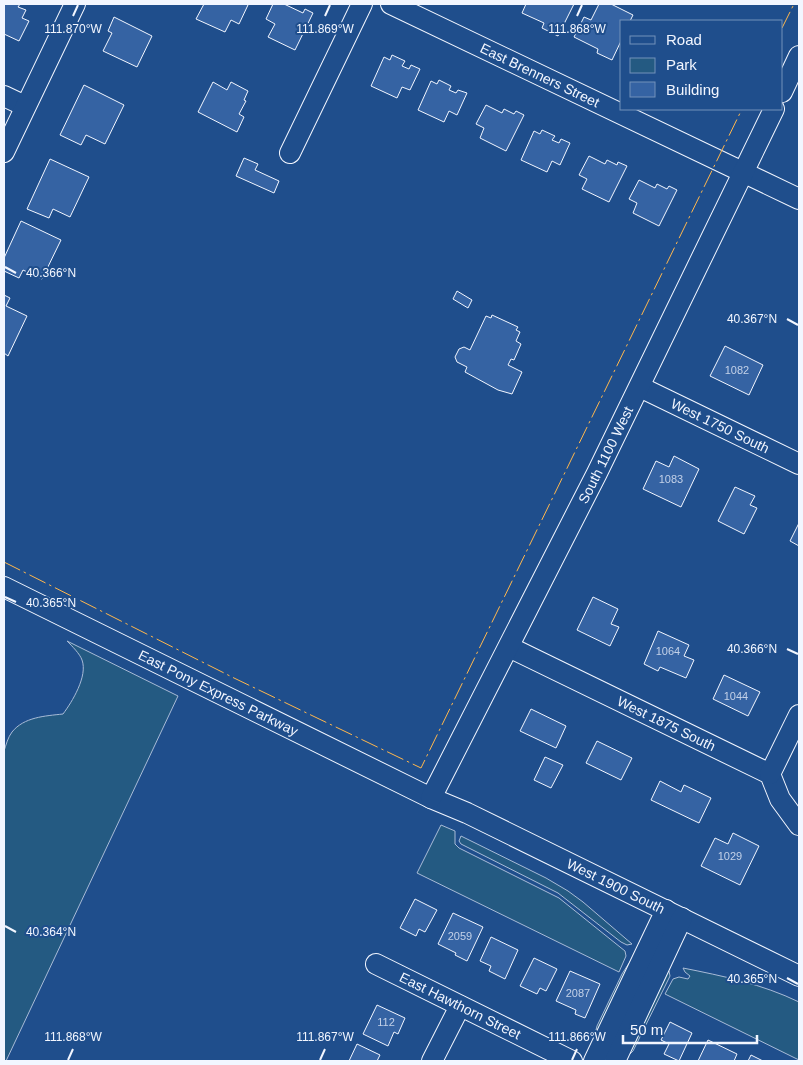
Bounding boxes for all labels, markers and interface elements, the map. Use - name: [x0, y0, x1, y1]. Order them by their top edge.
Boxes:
- legend: [620, 20, 783, 110]
- text: 111.870°W: [44, 22, 103, 36]
- text: 111.869°W: [296, 22, 355, 36]
- text: 111.868°W: [548, 22, 607, 36]
- text: Road: [666, 31, 702, 48]
- street label: East Brenners Street: [478, 40, 602, 110]
- text: Park: [666, 56, 697, 73]
- text: Building: [666, 81, 719, 98]
- text: 40.366°N: [26, 266, 76, 280]
- text: 40.367°N: [727, 312, 777, 326]
- house number: 1082: [725, 364, 749, 376]
- street label: West 1750 South: [668, 395, 772, 456]
- street label: South 1100 West: [575, 404, 636, 506]
- house number: 1083: [659, 473, 683, 485]
- text: 40.365°N: [26, 596, 76, 610]
- text: 40.366°N: [727, 642, 777, 656]
- house number: 1064: [656, 645, 680, 657]
- street label: East Pony Express Parkway: [136, 647, 301, 739]
- house number: 1044: [724, 690, 748, 702]
- street label: West 1875 South: [615, 693, 718, 754]
- house number: 1029: [718, 850, 742, 862]
- street label: West 1900 South: [564, 855, 667, 917]
- text: 40.364°N: [26, 925, 76, 939]
- house number: 2059: [448, 930, 472, 942]
- street label: East Hawthorn Street: [397, 969, 524, 1042]
- text: 40.365°N: [727, 972, 777, 986]
- house number: 2087: [566, 987, 590, 999]
- scale bar: [623, 1012, 757, 1044]
- house number: 112: [377, 1016, 395, 1028]
- text: 50 m: [630, 1021, 663, 1038]
- text: 111.868°W: [44, 1030, 103, 1044]
- text: 111.867°W: [296, 1030, 355, 1044]
- text: 111.866°W: [548, 1030, 607, 1044]

